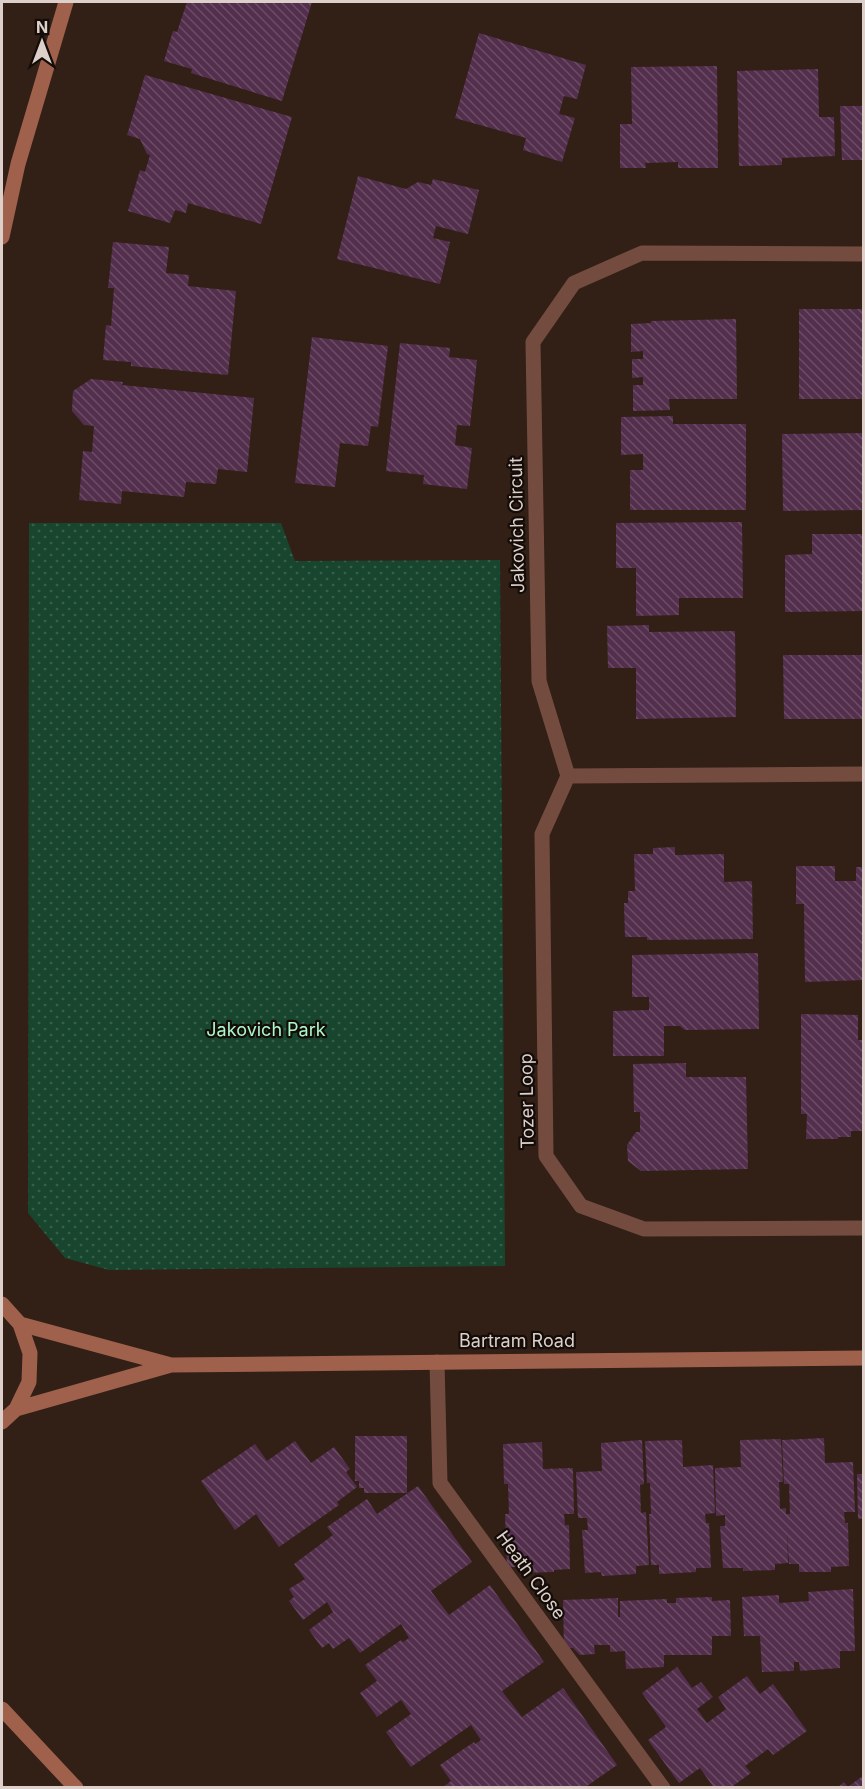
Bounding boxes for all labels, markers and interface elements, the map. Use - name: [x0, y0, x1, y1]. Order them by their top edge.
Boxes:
- north arrow: [12, 12, 72, 72]
- text: N: [36, 17, 48, 37]
- street label: Jakovich Circuit: [505, 457, 528, 593]
- park label: Jakovich Park: [206, 1019, 326, 1040]
- street label: Tozer Loop: [515, 1053, 538, 1149]
- street label: Bartram Road: [459, 1330, 575, 1351]
- street label: Heath Close: [492, 1526, 570, 1623]

